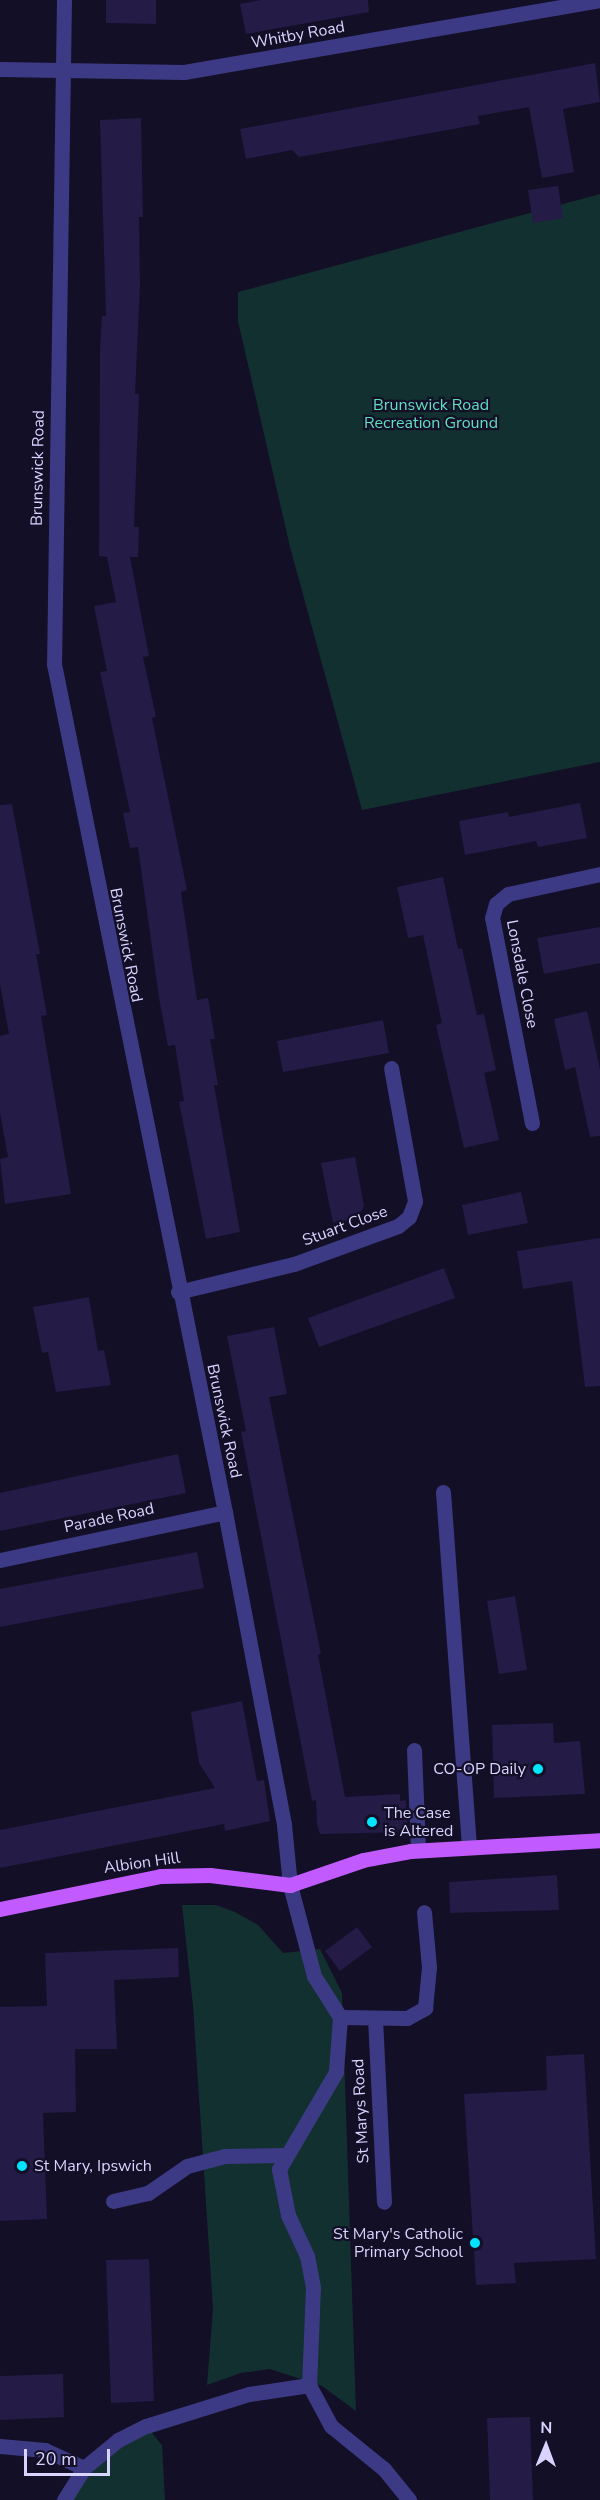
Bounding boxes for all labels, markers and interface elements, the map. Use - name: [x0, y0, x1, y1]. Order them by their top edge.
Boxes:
- street label: Whitby Road: [250, 17, 346, 53]
- park label: Brunswick Road Recreation Ground: [364, 395, 498, 433]
- street label: Brunswick Road: [27, 410, 49, 526]
- street label: Brunswick Road: [106, 886, 146, 1004]
- street label: Lonsdale Close: [502, 918, 542, 1030]
- street label: Stuart Close: [300, 1202, 390, 1250]
- street label: Brunswick Road: [203, 1362, 245, 1480]
- street label: Parade Road: [62, 1499, 156, 1537]
- place label: CO-OP Daily: [433, 1759, 526, 1779]
- marker: CO-OP Daily: [531, 1762, 545, 1776]
- place label: The Case is Altered: [384, 1803, 453, 1841]
- marker: The Case is Altered: [365, 1815, 379, 1829]
- street label: Albion Hill: [103, 1848, 181, 1878]
- street label: St Marys Road: [349, 2058, 373, 2164]
- place label: St Mary, Ipswich: [34, 2156, 152, 2176]
- marker: St Mary, Ipswich: [15, 2159, 29, 2173]
- place label: St Mary's Catholic Primary School: [333, 2224, 463, 2262]
- marker: St Mary's Catholic Primary School: [468, 2236, 482, 2250]
- north arrow: [516, 2416, 576, 2476]
- text: N: [540, 2417, 552, 2439]
- scale bar: [27, 2437, 112, 2475]
- text: 20 m: [35, 2447, 77, 2471]

